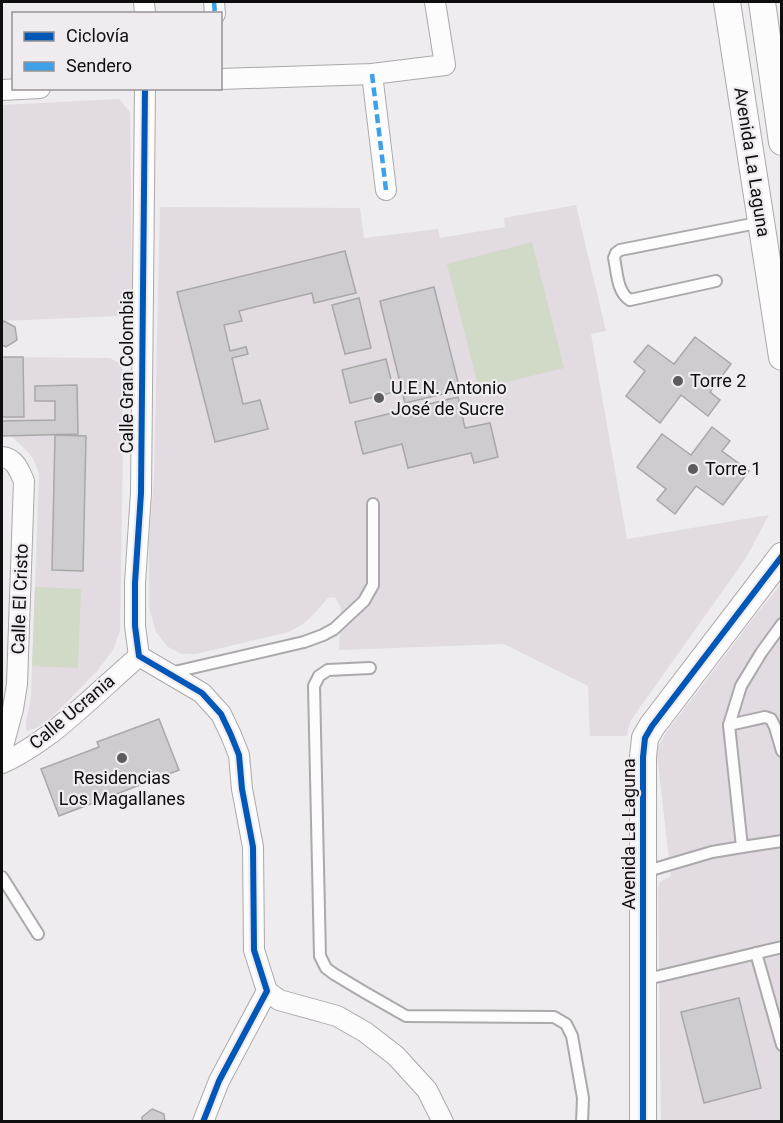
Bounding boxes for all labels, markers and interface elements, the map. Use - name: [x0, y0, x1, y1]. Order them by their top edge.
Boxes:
- legend: [12, 12, 222, 90]
- text: Ciclovía: [66, 25, 129, 46]
- text: Sendero: [66, 55, 132, 76]
- street label: Avenida La Laguna: [730, 86, 775, 238]
- street label: Calle Gran Colombia: [116, 290, 137, 454]
- place label: Torre 2: [690, 370, 746, 391]
- marker: Torre 2: [671, 374, 685, 388]
- place label: U.E.N. Antonio José de Sucre: [391, 377, 507, 419]
- marker: U.E.N. Antonio José de Sucre: [372, 391, 386, 405]
- place label: Torre 1: [705, 458, 761, 479]
- marker: Torre 1: [686, 462, 700, 476]
- street label: Calle El Cristo: [7, 543, 32, 655]
- street label: Calle Ucrania: [25, 670, 119, 753]
- marker: Residencias Los Magallanes: [115, 751, 129, 765]
- street label: Avenida La Laguna: [618, 758, 639, 910]
- place label: Residencias Los Magallanes: [59, 767, 185, 809]

